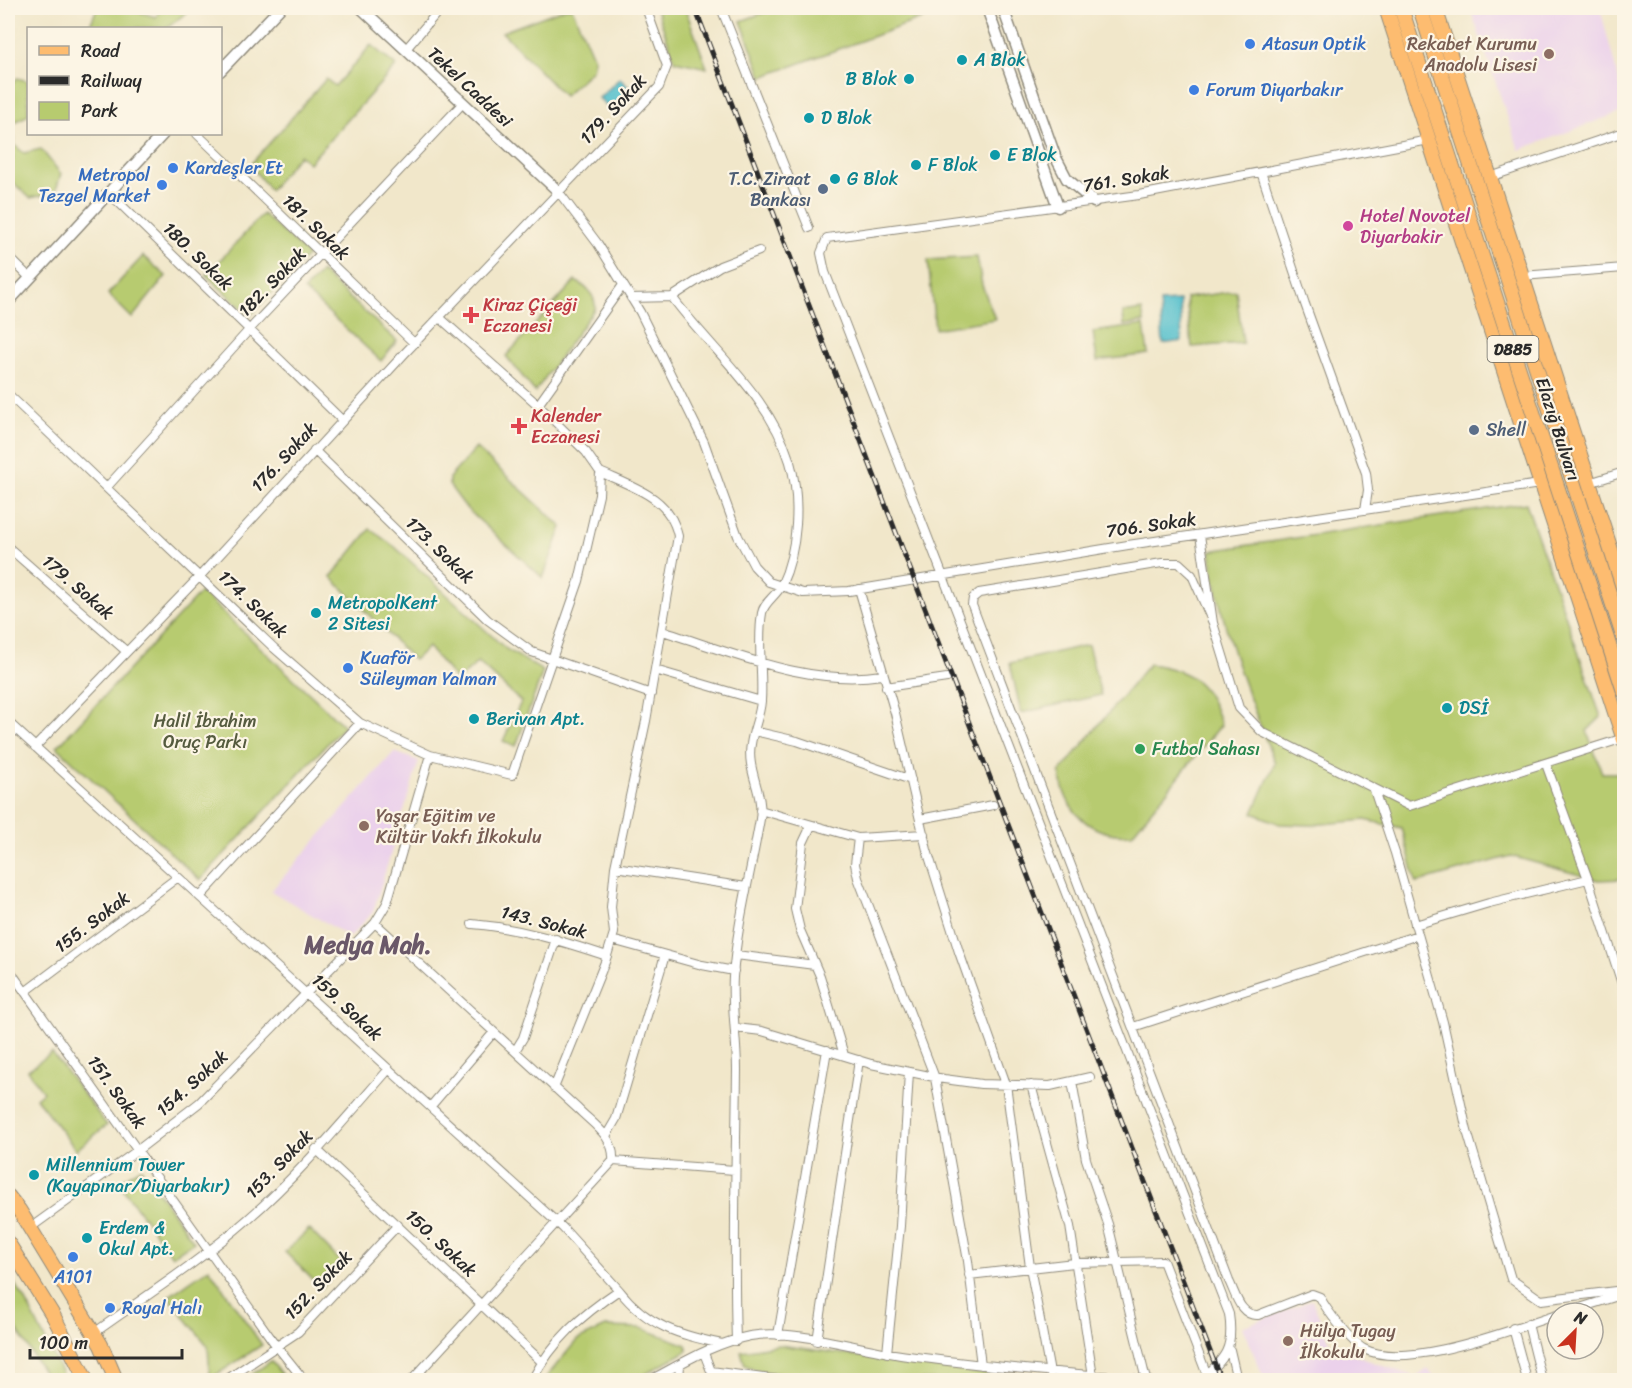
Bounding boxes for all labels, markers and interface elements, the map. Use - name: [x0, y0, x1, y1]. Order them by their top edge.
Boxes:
- legend: [27, 27, 222, 135]
- place label: Atasun Optik: [1261, 28, 1367, 60]
- place label: Rekabet Kurumu Anadolu Lisesi: [1407, 28, 1538, 81]
- text: Road: [81, 35, 121, 67]
- marker: Atasun Optik: [1243, 37, 1257, 51]
- street label: Tekel Caddesi: [420, 38, 521, 136]
- place label: A Blok: [973, 44, 1026, 76]
- marker: Rekabet Kurumu Anadolu Lisesi: [1542, 47, 1556, 61]
- marker: A Blok: [955, 53, 969, 67]
- place label: B Blok: [846, 63, 897, 95]
- text: Railway: [81, 65, 143, 97]
- street label: 179. Sokak: [571, 66, 655, 152]
- marker: B Blok: [902, 72, 916, 86]
- place label: Forum Diyarbakır: [1206, 74, 1344, 106]
- marker: Forum Diyarbakır: [1187, 83, 1201, 97]
- text: Park: [81, 95, 118, 127]
- place label: D Blok: [821, 102, 872, 134]
- marker: D Blok: [802, 111, 816, 125]
- place label: E Blok: [1007, 139, 1057, 171]
- marker: E Blok: [988, 148, 1002, 162]
- place label: F Blok: [928, 149, 978, 181]
- place label: Kardeşler Et: [185, 152, 283, 184]
- street label: 761. Sokak: [1081, 156, 1172, 202]
- marker: F Blok: [909, 158, 923, 172]
- place label: Metropol Tezgel Market: [38, 159, 151, 212]
- marker: Kardeşler Et: [166, 161, 180, 175]
- place label: T.C. Ziraat Bankası: [728, 163, 811, 216]
- place label: G Blok: [847, 163, 899, 195]
- marker: G Blok: [828, 172, 842, 186]
- marker: Metropol Tezgel Market: [155, 178, 169, 192]
- marker: T.C. Ziraat Bankası: [816, 182, 830, 196]
- street label: 181. Sokak: [274, 186, 358, 268]
- place label: Hotel Novotel Diyarbakir: [1360, 200, 1471, 253]
- street label: 180. Sokak: [155, 214, 241, 299]
- marker: Hotel Novotel Diyarbakir: [1341, 219, 1355, 233]
- street label: 182. Sokak: [230, 239, 314, 325]
- place label: Kiraz Çiçeği Eczanesi: [483, 289, 578, 342]
- marker: Kiraz Çiçeği Eczanesi: [464, 308, 478, 322]
- road number: D885: [1488, 336, 1538, 362]
- street label: Elazığ Bulvarı: [1526, 373, 1590, 485]
- place label: Kalender Eczanesi: [531, 400, 602, 453]
- street label: 176. Sokak: [243, 414, 326, 500]
- place label: Shell: [1486, 414, 1527, 446]
- marker: Kalender Eczanesi: [512, 419, 526, 433]
- marker: Shell: [1467, 423, 1481, 437]
- street label: 706. Sokak: [1104, 503, 1199, 547]
- street label: 173. Sokak: [398, 508, 483, 592]
- street label: 179. Sokak: [34, 546, 122, 628]
- street label: 174. Sokak: [210, 562, 296, 646]
- place label: MetropolKent 2 Sitesi: [328, 587, 438, 640]
- marker: MetropolKent 2 Sitesi: [309, 606, 323, 620]
- place label: Kuaför Süleyman Yalman: [360, 642, 497, 695]
- marker: Kuaför Süleyman Yalman: [341, 661, 355, 675]
- place label: DSİ: [1459, 692, 1490, 724]
- marker: DSİ: [1440, 701, 1454, 715]
- place label: Berivan Apt.: [486, 703, 585, 735]
- park label: Halil İbrahim Oruç Parkı: [153, 705, 257, 758]
- marker: Berivan Apt.: [467, 712, 481, 726]
- place label: Futbol Sahası: [1152, 733, 1260, 765]
- marker: Futbol Sahası: [1133, 742, 1147, 756]
- place label: Yaşar Eğitim ve Kültür Vakfı İlkokulu: [376, 800, 542, 853]
- marker: Yaşar Eğitim ve Kültür Vakfı İlkokulu: [357, 819, 371, 833]
- street label: 155. Sokak: [47, 882, 137, 961]
- street label: 143. Sokak: [498, 896, 591, 948]
- district label: Medya Mah.: [303, 924, 432, 966]
- street label: 159. Sokak: [304, 965, 391, 1049]
- street label: 154. Sokak: [148, 1041, 236, 1125]
- street label: 151. Sokak: [79, 1048, 155, 1136]
- street label: 153. Sokak: [237, 1121, 321, 1207]
- place label: Millennium Tower (Kayapınar/Diyarbakır): [46, 1149, 230, 1202]
- marker: Millennium Tower (Kayapınar/Diyarbakır): [27, 1168, 41, 1182]
- street label: 150. Sokak: [398, 1201, 485, 1285]
- place label: Erdem & Okul Apt.: [99, 1212, 174, 1265]
- marker: Erdem & Okul Apt.: [80, 1231, 94, 1245]
- street label: 152. Sokak: [276, 1242, 360, 1328]
- marker: A101: [66, 1250, 80, 1264]
- place label: A101: [53, 1261, 93, 1293]
- place label: Royal Halı: [122, 1292, 202, 1324]
- marker: Royal Halı: [103, 1301, 117, 1315]
- north arrow: [1545, 1301, 1605, 1361]
- text: N: [1569, 1302, 1593, 1334]
- place label: Hülya Tugay İlkokulu: [1299, 1315, 1396, 1368]
- scale bar: [30, 1322, 182, 1360]
- text: 100 m: [39, 1327, 88, 1359]
- marker: Hülya Tugay İlkokulu: [1281, 1334, 1295, 1348]

